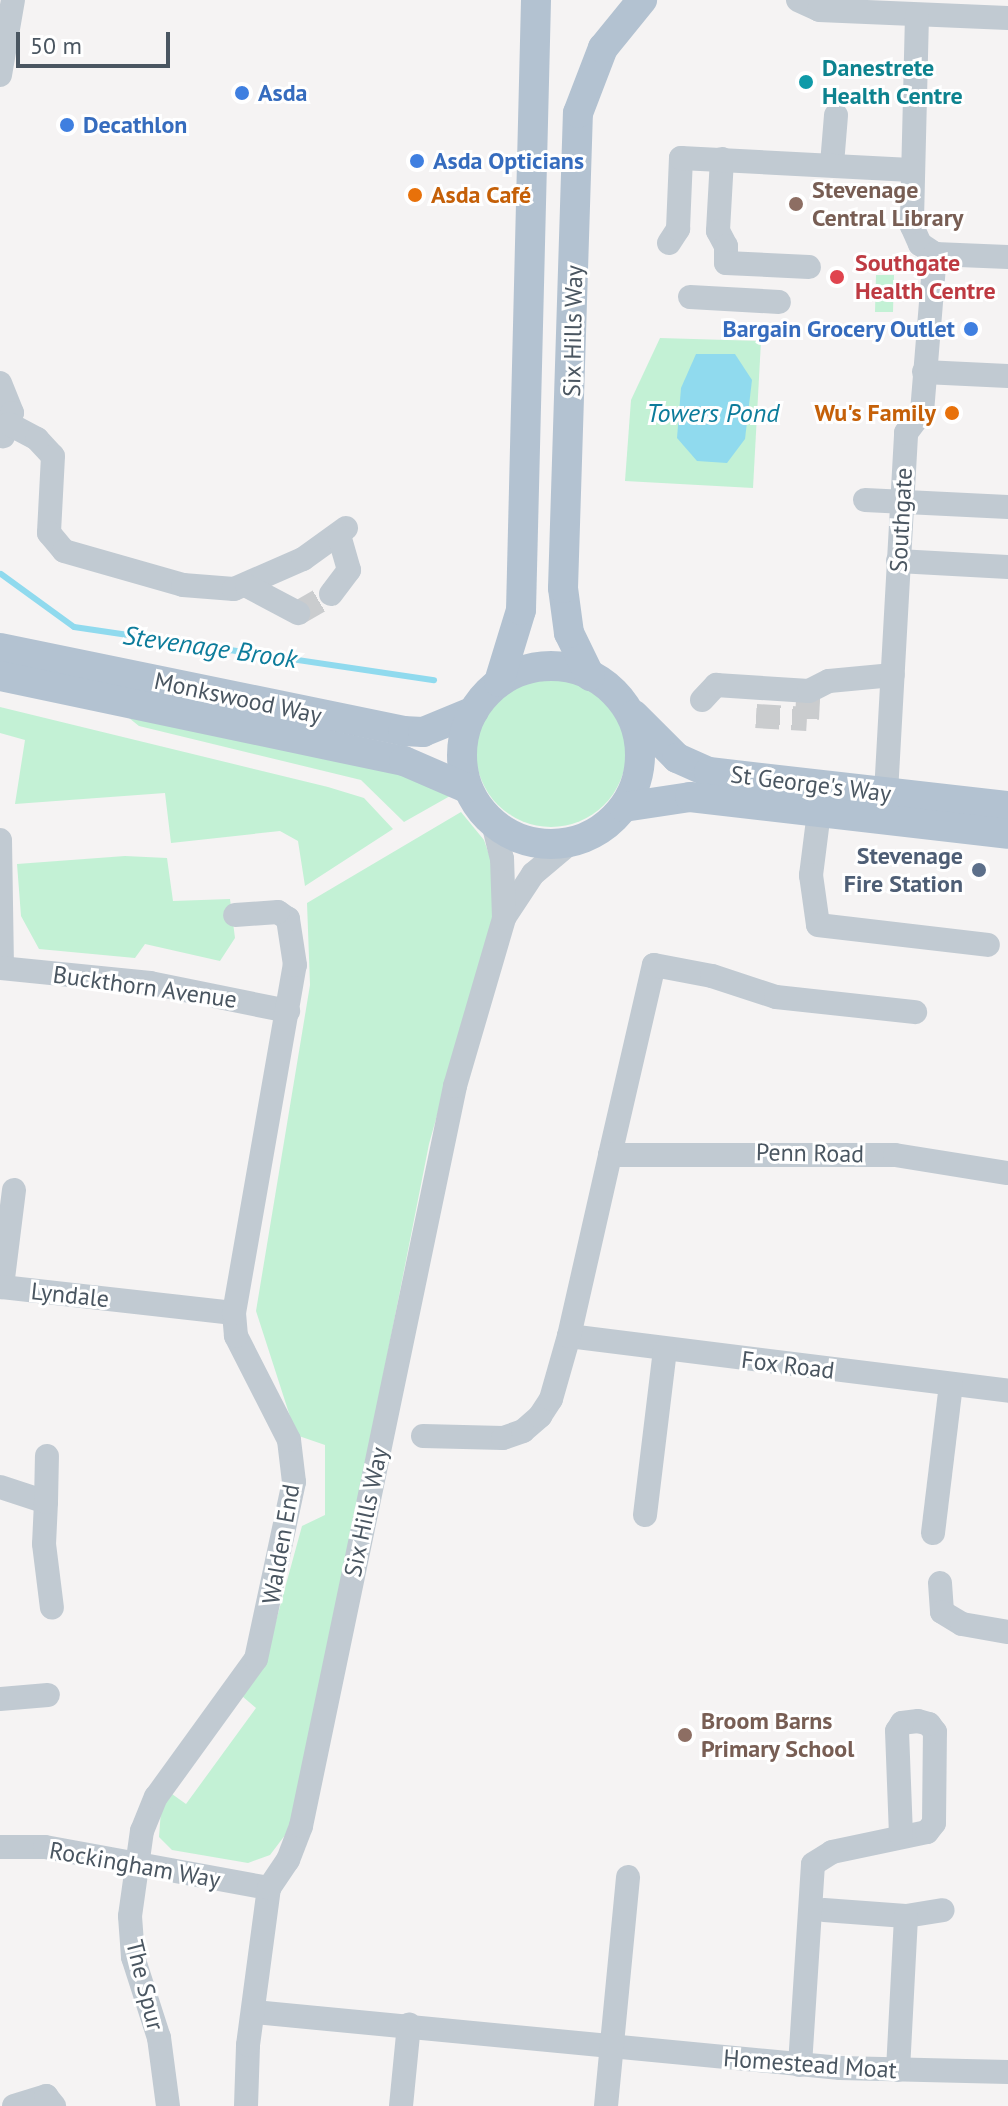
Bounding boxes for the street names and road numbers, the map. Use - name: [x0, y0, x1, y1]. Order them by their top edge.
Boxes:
- street label: Six Hills Way: [557, 264, 589, 398]
- street label: Southgate: [884, 467, 918, 573]
- street label: Monkswood Way: [151, 666, 325, 730]
- street label: St George's Way: [729, 760, 893, 808]
- street label: Buckthorn Avenue: [51, 960, 239, 1014]
- street label: Penn Road: [756, 1138, 864, 1168]
- street label: Lyndale: [30, 1277, 110, 1313]
- street label: Fox Road: [739, 1345, 837, 1385]
- street label: Six Hills Way: [338, 1444, 394, 1580]
- street label: Walden End: [256, 1482, 306, 1606]
- street label: Rockingham Way: [47, 1836, 223, 1894]
- street label: The Spur: [120, 1937, 170, 2033]
- street label: Homestead Moat: [722, 2044, 898, 2084]

